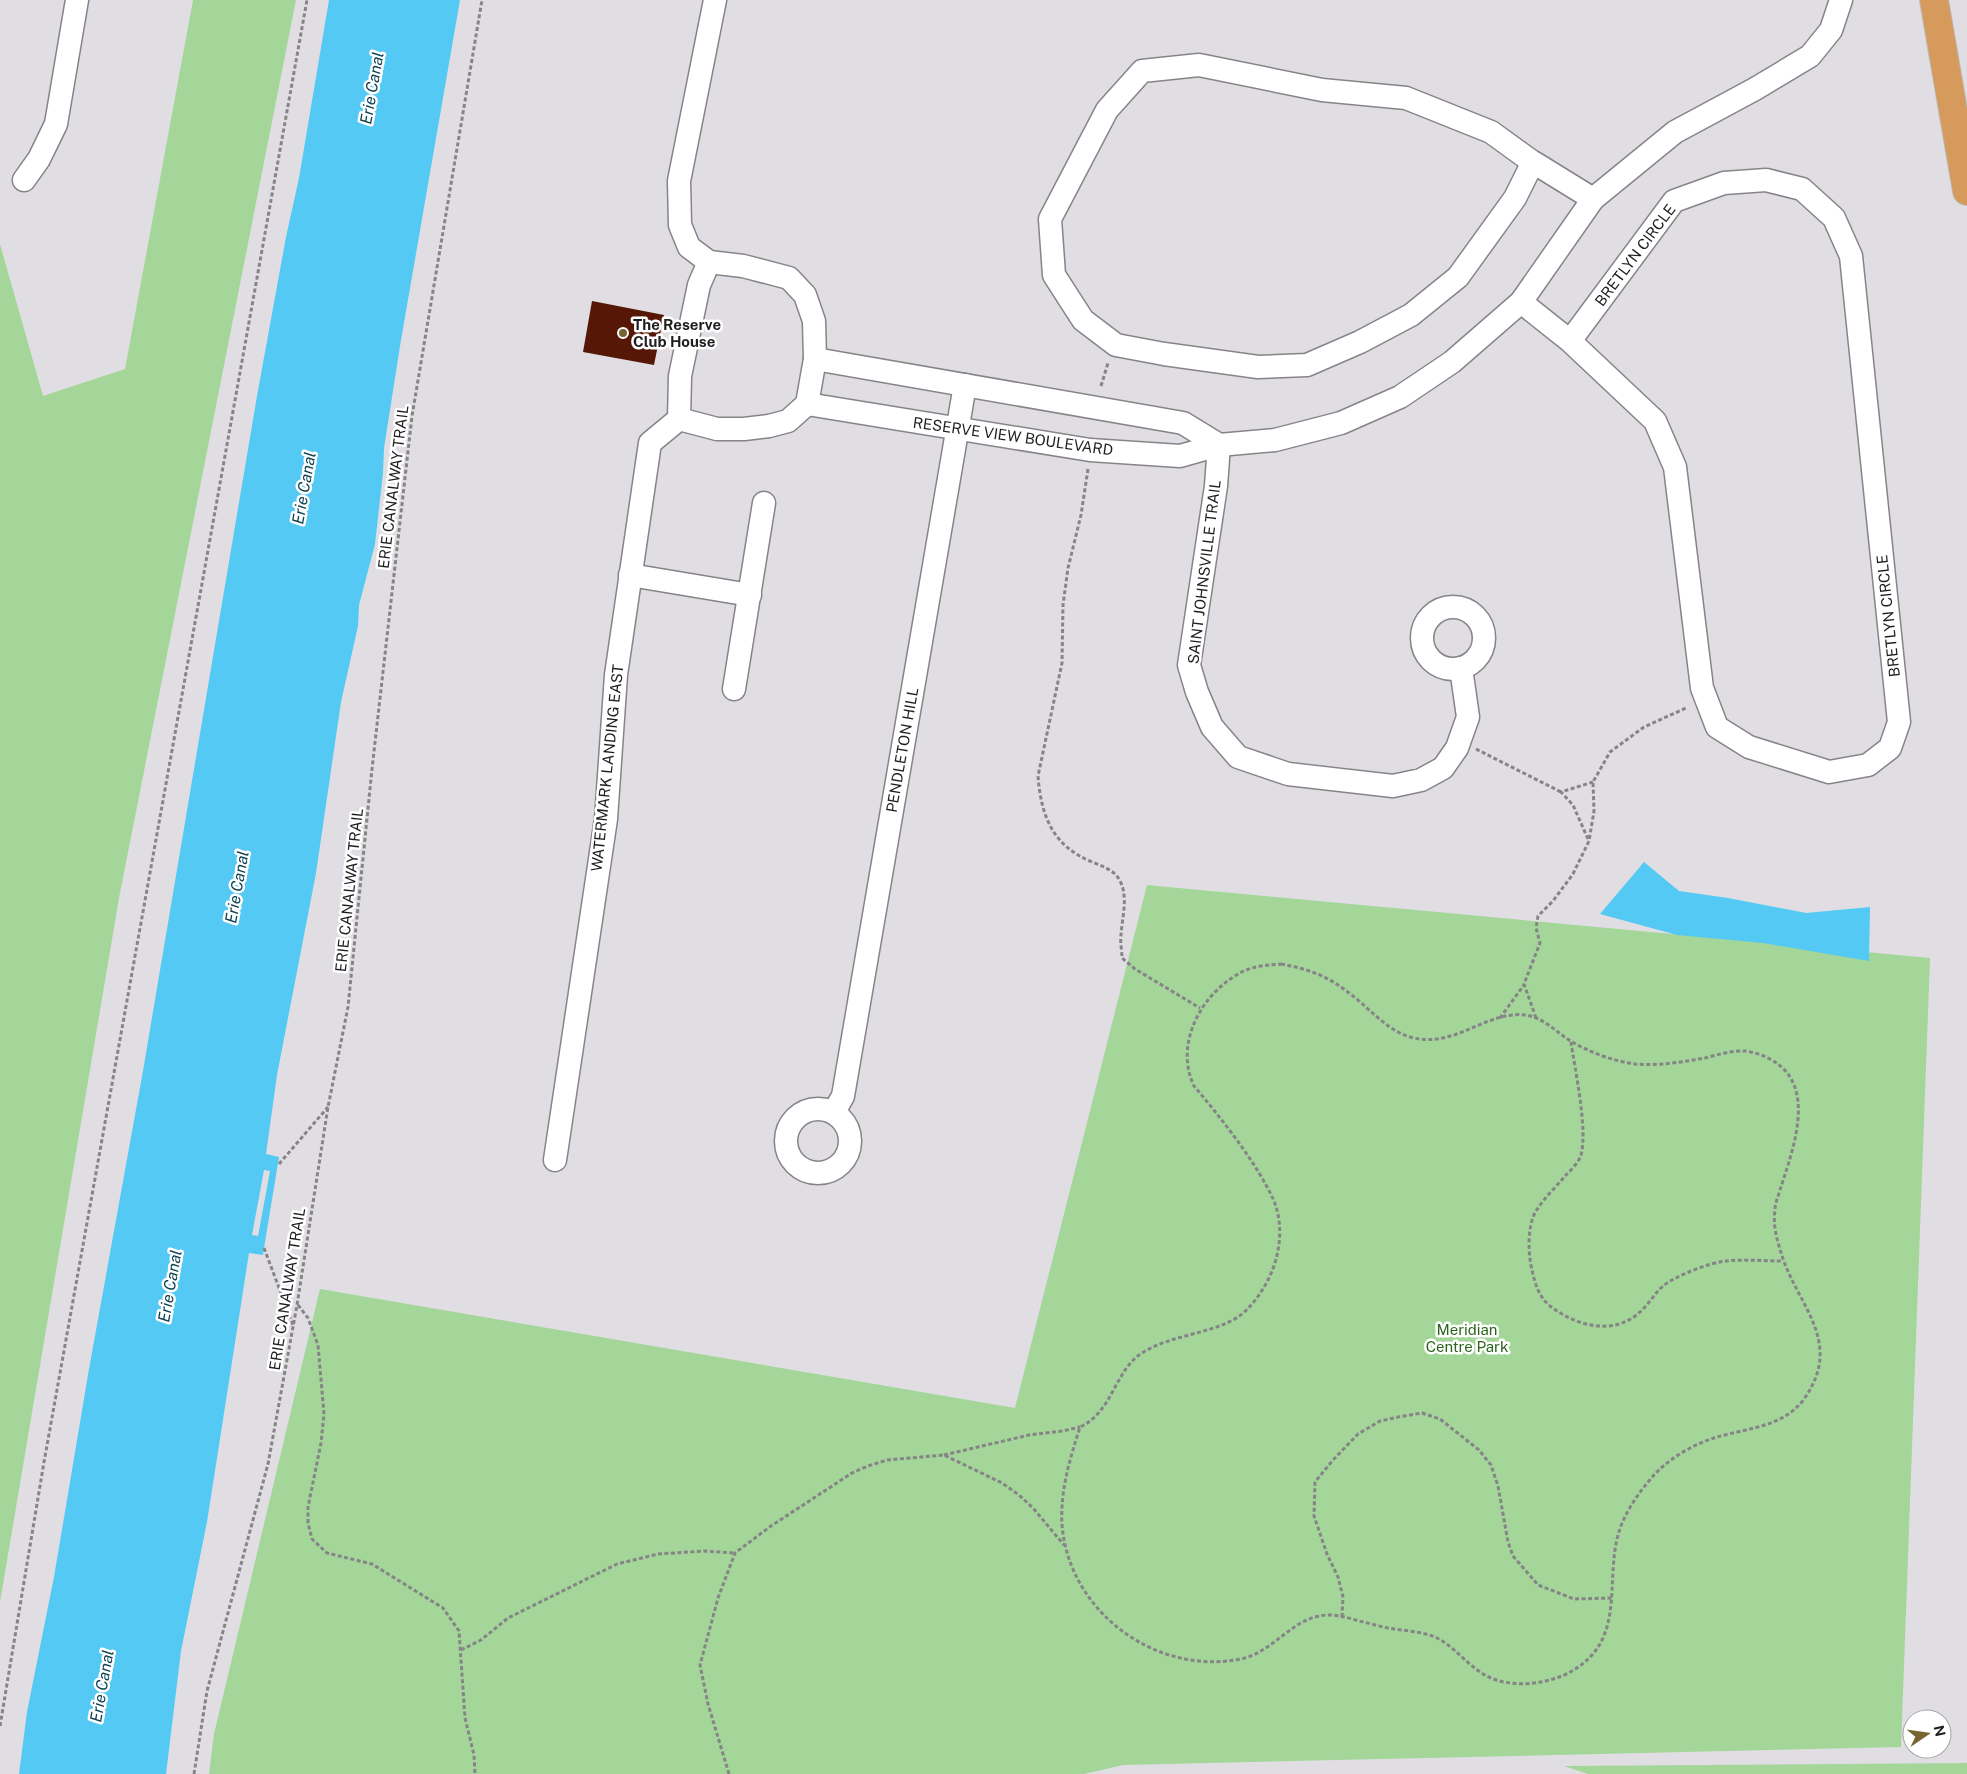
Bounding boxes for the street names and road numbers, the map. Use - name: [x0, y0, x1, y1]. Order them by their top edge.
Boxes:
- street label: BRETLYN CIRCLE: [1591, 201, 1679, 309]
- street label: ERIE CANALWAY TRAIL: [375, 404, 411, 570]
- street label: RESERVE VIEW BOULEVARD: [912, 414, 1114, 458]
- street label: SAINT JOHNSVILLE TRAIL: [1184, 479, 1224, 665]
- street label: BRETLYN CIRCLE: [1873, 554, 1903, 678]
- street label: WATERMARK LANDING EAST: [588, 664, 626, 872]
- street label: PENDLETON HILL: [883, 686, 921, 814]
- street label: ERIE CANALWAY TRAIL: [332, 807, 366, 973]
- street label: ERIE CANALWAY TRAIL: [266, 1206, 308, 1372]

